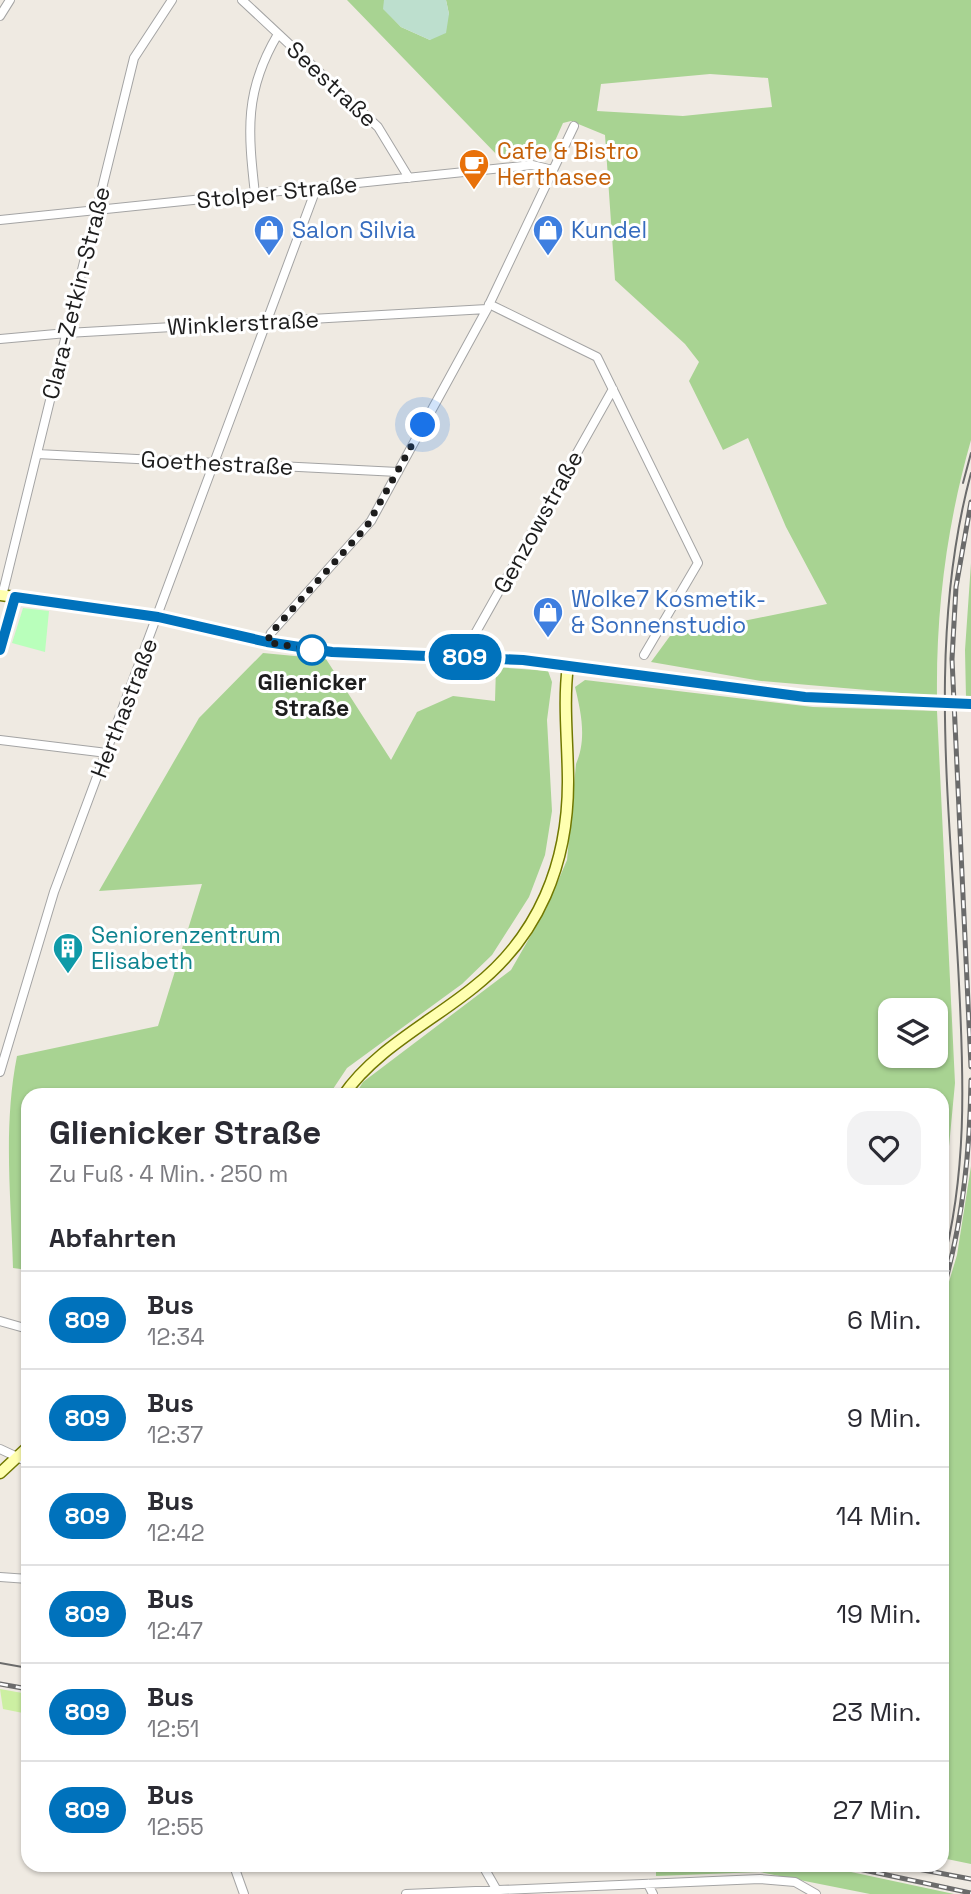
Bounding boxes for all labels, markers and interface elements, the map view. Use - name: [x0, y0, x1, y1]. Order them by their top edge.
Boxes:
- street label: Seestraße: [280, 34, 384, 134]
- place label: Cafe & Bistro Herthasee: [497, 136, 639, 192]
- cafe icon: Cafe & Bistro Herthasee: [457, 147, 491, 191]
- street label: Stolper Straße: [195, 169, 359, 215]
- street label: Clara-Zetkin-Straße: [35, 184, 117, 402]
- shop icon: Salon Silvia: [252, 213, 286, 257]
- shop icon: Kundel: [531, 213, 565, 257]
- place label: Salon Silvia: [292, 215, 416, 245]
- place label: Kundel: [571, 215, 647, 245]
- street label: Winklerstraße: [166, 304, 320, 342]
- your location: [405, 407, 440, 442]
- street label: Goethestraße: [140, 444, 294, 482]
- street label: Genzowstraße: [486, 445, 590, 599]
- place label: Wolke7 Kosmetik- & Sonnenstudio: [571, 584, 766, 640]
- shop icon: Wolke7 Kosmetik- & Sonnenstudio: [531, 595, 565, 639]
- street label: Herthastraße: [84, 634, 164, 782]
- line badge: 809: [425, 634, 505, 680]
- marker: Glienicker Straße: [297, 635, 327, 665]
- text: 809: [443, 641, 487, 672]
- place label: Glienicker Straße: [257, 667, 367, 723]
- place label: Seniorenzentrum Elisabeth: [91, 920, 281, 976]
- building icon: Seniorenzentrum Elisabeth: [51, 931, 85, 975]
- map controls: [878, 998, 948, 1068]
- button: layers: [878, 998, 948, 1068]
- button: heart: [847, 1111, 921, 1185]
- text: Glienicker Straße: [49, 1112, 321, 1154]
- text: Zu Fuß · 4 Min. · 250 m: [49, 1159, 288, 1189]
- text: Abfahrten: [49, 1221, 177, 1255]
- text: Bus: [147, 1288, 194, 1322]
- text: 6 Min.: [847, 1303, 921, 1337]
- text: 809: [65, 1304, 110, 1335]
- text: 12:34: [147, 1322, 205, 1352]
- text: Bus: [147, 1386, 194, 1420]
- text: 9 Min.: [847, 1401, 921, 1435]
- text: 809: [65, 1402, 110, 1433]
- text: 12:37: [147, 1420, 203, 1450]
- text: Bus: [147, 1484, 194, 1518]
- text: 14 Min.: [836, 1499, 921, 1533]
- text: 809: [65, 1500, 110, 1531]
- text: 12:42: [147, 1518, 205, 1548]
- text: Bus: [147, 1582, 194, 1616]
- text: 19 Min.: [836, 1597, 921, 1631]
- text: 809: [65, 1598, 110, 1629]
- text: 12:47: [147, 1616, 203, 1646]
- text: Bus: [147, 1680, 194, 1714]
- text: 23 Min.: [832, 1695, 921, 1729]
- text: 809: [65, 1696, 110, 1727]
- text: 12:51: [147, 1714, 199, 1744]
- text: Bus: [147, 1778, 194, 1812]
- text: 27 Min.: [833, 1793, 921, 1827]
- text: 809: [65, 1794, 110, 1825]
- text: 12:55: [147, 1812, 204, 1842]

